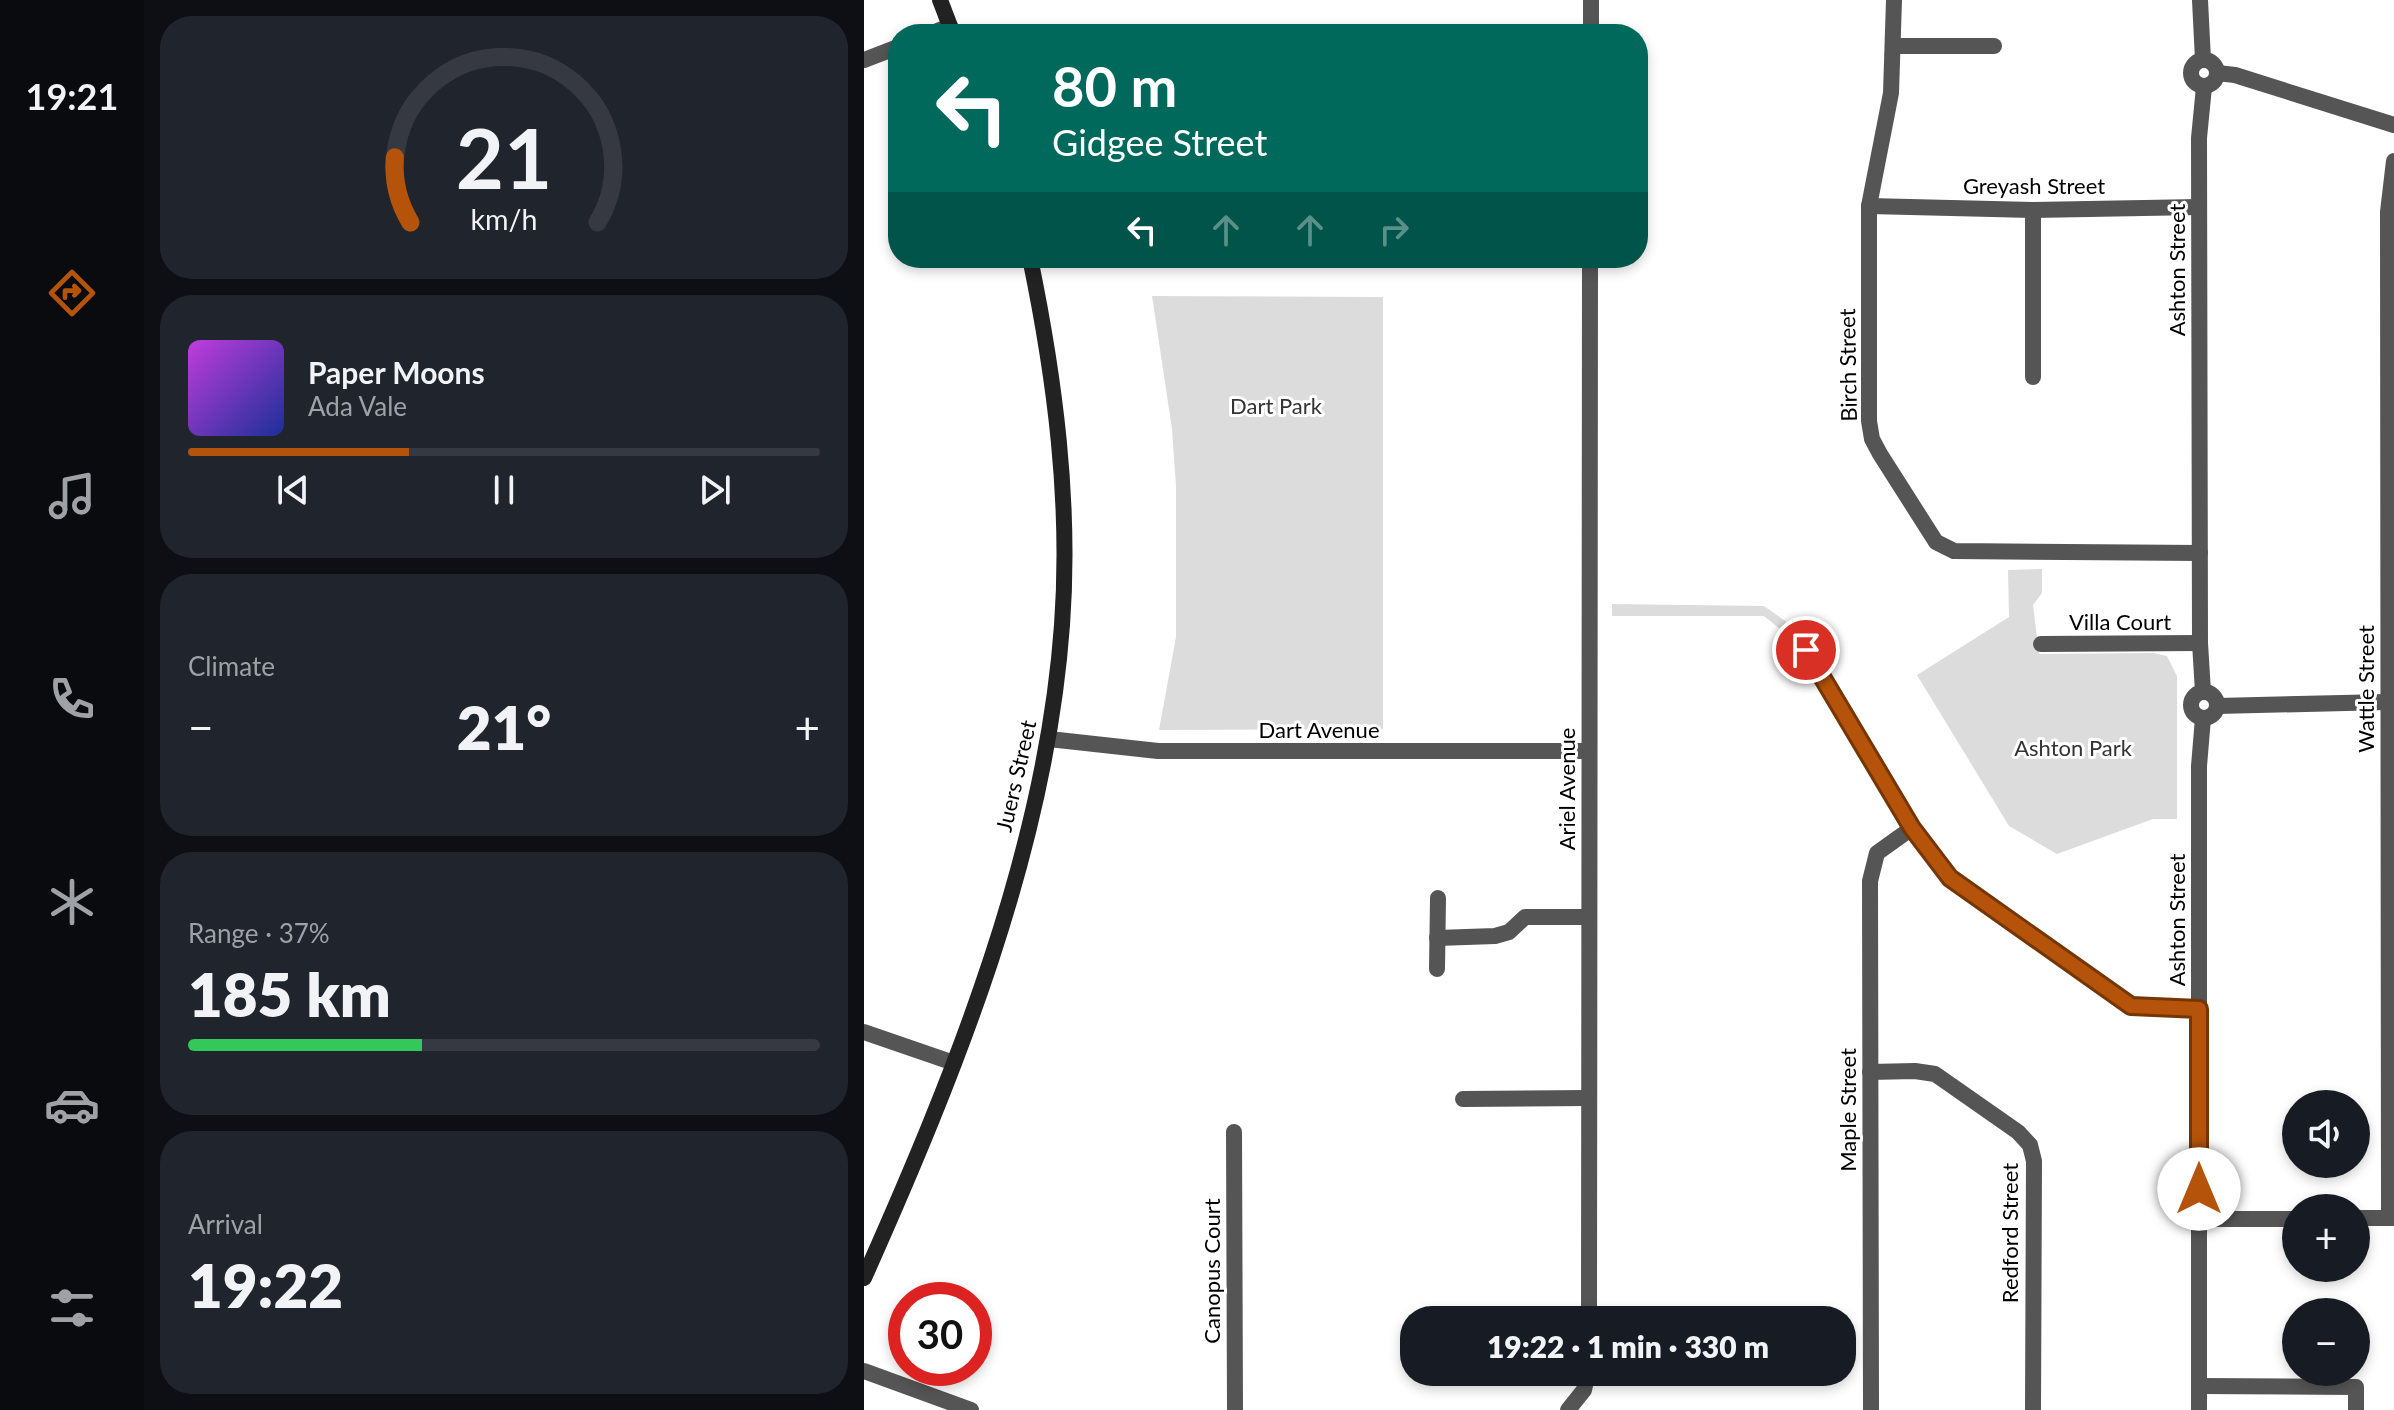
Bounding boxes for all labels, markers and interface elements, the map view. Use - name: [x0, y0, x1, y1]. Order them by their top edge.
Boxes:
- text: 80 m: [1052, 52, 1177, 119]
- icon: left: [920, 56, 1024, 160]
- text: 19:21: [26, 74, 118, 118]
- text: 21: [456, 107, 552, 207]
- text: Gidgee Street: [1052, 120, 1267, 164]
- street label: Greyash Street: [1963, 172, 2105, 199]
- text: km/h: [471, 203, 537, 237]
- street label: Ashton Street: [2163, 204, 2190, 336]
- icon: left: [1120, 208, 1164, 252]
- icon: ahead: [1204, 208, 1248, 252]
- icon: ahead: [1288, 208, 1332, 252]
- icon: right: [1372, 208, 1416, 252]
- icon: directions: [44, 265, 100, 321]
- street label: Birch Street: [1833, 308, 1862, 422]
- text: Paper Moons: [308, 354, 485, 390]
- text: Ada Vale: [308, 390, 407, 422]
- park label: Dart Park: [1230, 392, 1323, 419]
- icon: music: [44, 468, 100, 524]
- icon: previous: [271, 468, 315, 512]
- icon: pause: [482, 468, 526, 512]
- icon: next: [693, 468, 737, 512]
- street label: Villa Court: [2069, 608, 2171, 635]
- pin: [1772, 616, 1840, 684]
- street label: Wattle Street: [2352, 625, 2379, 753]
- icon: arrive: [1784, 628, 1828, 672]
- text: Climate: [188, 650, 275, 682]
- icon: phone: [44, 671, 100, 727]
- text: 21°: [457, 691, 551, 763]
- text: −: [188, 701, 214, 753]
- text: +: [794, 701, 820, 753]
- street label: Dart Avenue: [1259, 716, 1380, 743]
- street label: Juers Street: [990, 717, 1042, 834]
- street label: Ariel Avenue: [1553, 728, 1580, 850]
- park label: Ashton Park: [2014, 734, 2133, 761]
- street label: Ashton Street: [2163, 854, 2190, 986]
- icon: climate: [44, 874, 100, 930]
- text: Range · 37%: [188, 917, 330, 949]
- text: 185 km: [188, 958, 391, 1030]
- street label: Maple Street: [1834, 1048, 1861, 1172]
- icon: car: [44, 1077, 100, 1133]
- map controls: [2282, 1090, 2370, 1386]
- button: sound: [2282, 1090, 2370, 1178]
- position arrow: [2157, 1147, 2241, 1231]
- street label: Redford Street: [1996, 1163, 2023, 1303]
- button: +: [2282, 1194, 2370, 1282]
- street label: Canopus Court: [1198, 1198, 1225, 1344]
- text: Arrival: [188, 1208, 263, 1240]
- text: 19:22: [188, 1249, 343, 1321]
- icon: filters: [44, 1280, 100, 1336]
- speed limit sign: 30: [888, 1282, 992, 1386]
- button: −: [2282, 1298, 2370, 1386]
- text: 19:22 · 1 min · 330 m: [1487, 1328, 1769, 1364]

